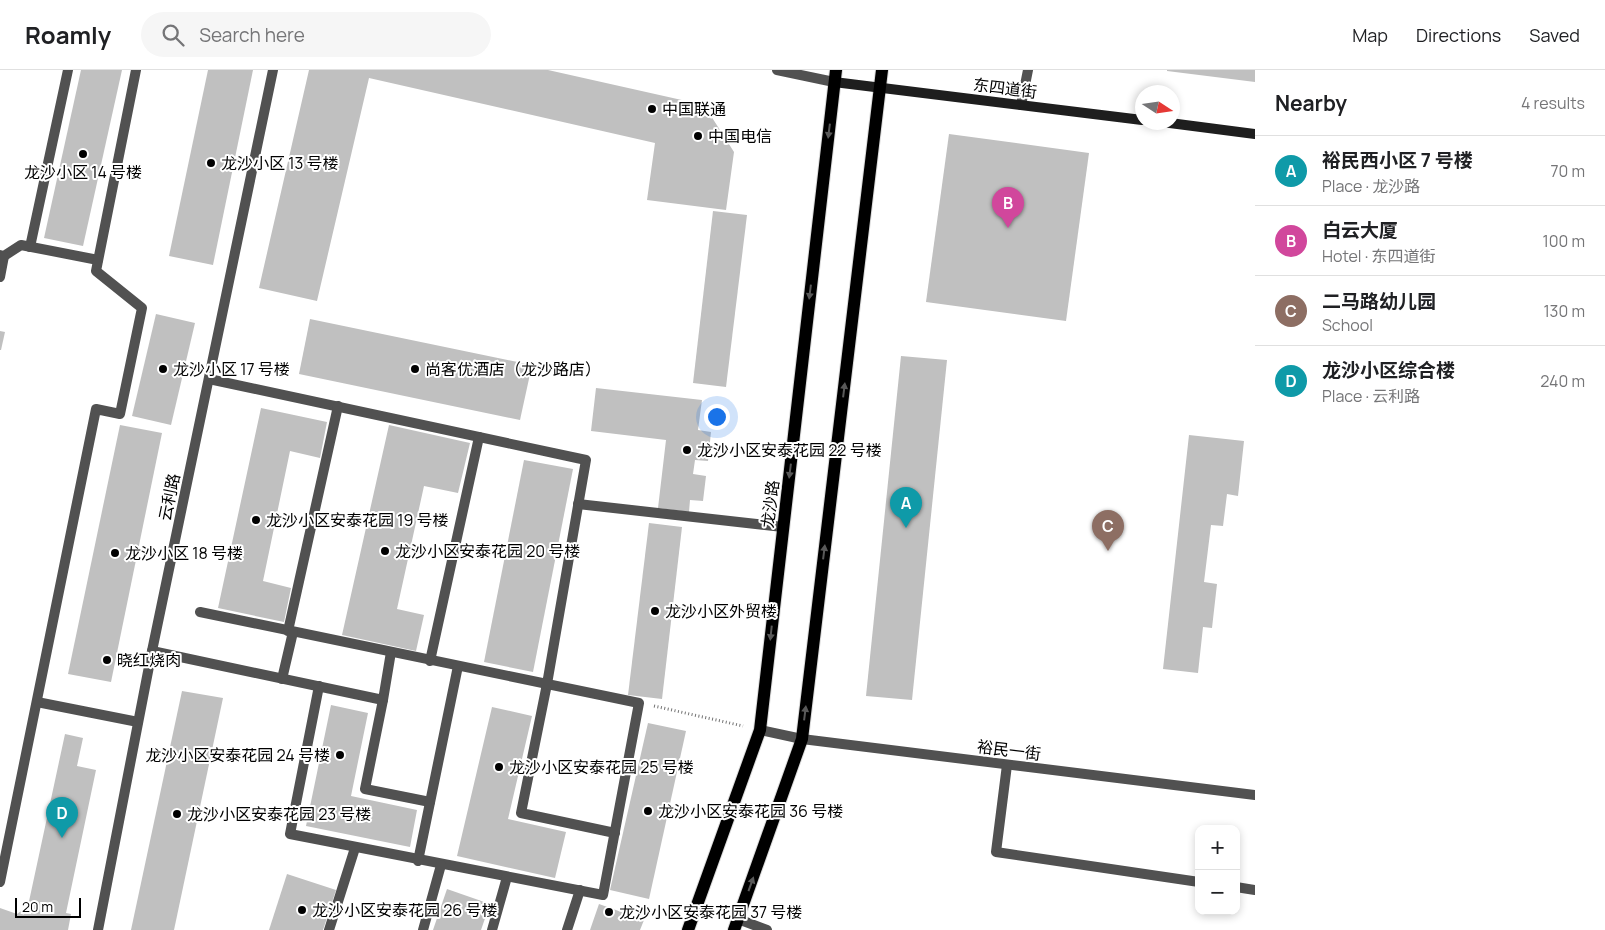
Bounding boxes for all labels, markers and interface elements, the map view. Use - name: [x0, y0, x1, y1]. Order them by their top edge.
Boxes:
- search box: [141, 12, 491, 57]
- text: Roamly: [25, 18, 111, 51]
- icon: search: [159, 21, 187, 49]
- text: Search here: [199, 22, 305, 48]
- text: Map: [1352, 23, 1388, 47]
- text: Directions: [1416, 23, 1501, 47]
- text: Saved: [1529, 23, 1580, 47]
- street label: 东四道街: [972, 73, 1038, 103]
- north arrow: [1135, 85, 1180, 130]
- text: Nearby: [1275, 89, 1347, 117]
- text: 4 results: [1521, 92, 1585, 114]
- place label: 中国联通: [662, 98, 726, 120]
- marker: 中国联通: [646, 103, 658, 115]
- one-way arrow: [825, 123, 833, 139]
- place label: 中国电信: [708, 125, 772, 147]
- marker: 中国电信: [692, 130, 704, 142]
- text: 裕民西小区 7 号楼: [1322, 147, 1473, 173]
- marker: 龙沙小区 14 号楼: [77, 148, 89, 160]
- place label: 龙沙小区 13 号楼: [221, 152, 339, 174]
- marker: 龙沙小区 13 号楼: [205, 157, 217, 169]
- text: A: [1286, 160, 1296, 182]
- text: 70 m: [1550, 160, 1585, 182]
- place label: 龙沙小区 14 号楼: [24, 161, 142, 183]
- text: Place · 龙沙路: [1322, 175, 1420, 197]
- pin: B: [992, 187, 1024, 228]
- text: 白云大厦: [1322, 217, 1398, 243]
- text: B: [1286, 230, 1296, 252]
- text: 100 m: [1542, 230, 1585, 252]
- text: Hotel · 东四道街: [1322, 245, 1436, 267]
- one-way arrow: [806, 285, 814, 301]
- text: 二马路幼儿园: [1322, 288, 1436, 314]
- text: C: [1285, 300, 1297, 322]
- text: 130 m: [1543, 300, 1585, 322]
- text: School: [1322, 314, 1373, 336]
- text: 龙沙小区综合楼: [1322, 357, 1455, 383]
- place label: 龙沙小区 17 号楼: [173, 358, 290, 380]
- place label: 尚客优酒店（龙沙路店）: [425, 358, 601, 380]
- marker: 龙沙小区 17 号楼: [157, 363, 169, 375]
- marker: 尚客优酒店（龙沙路店）: [409, 363, 421, 375]
- text: D: [1285, 370, 1297, 392]
- text: 240 m: [1540, 370, 1585, 392]
- one-way arrow: [840, 382, 848, 398]
- text: Place · 云利路: [1322, 385, 1420, 407]
- your location: [704, 404, 730, 430]
- place label: 龙沙小区安泰花园 22 号楼: [697, 439, 882, 461]
- marker: 龙沙小区安泰花园 22 号楼: [681, 444, 693, 456]
- one-way arrow: [786, 463, 794, 479]
- street label: 云利路: [153, 471, 185, 523]
- street label: 龙沙路: [756, 479, 784, 529]
- pin: A: [890, 487, 922, 528]
- place label: 龙沙小区安泰花园 19 号楼: [266, 509, 449, 531]
- pin: C: [1092, 510, 1124, 551]
- marker: 龙沙小区安泰花园 19 号楼: [250, 514, 262, 526]
- place label: 龙沙小区安泰花园 20 号楼: [395, 540, 580, 562]
- place label: 龙沙小区 18 号楼: [125, 542, 243, 564]
- one-way arrow: [820, 543, 828, 559]
- marker: 龙沙小区安泰花园 20 号楼: [379, 545, 391, 557]
- marker: 龙沙小区 18 号楼: [109, 547, 121, 559]
- place label: 龙沙小区外贸楼: [665, 600, 777, 622]
- marker: 龙沙小区外贸楼: [649, 605, 661, 617]
- one-way arrow: [767, 625, 775, 641]
- place label: 晓红烧肉: [117, 649, 181, 671]
- marker: 晓红烧肉: [101, 654, 113, 666]
- one-way arrow: [801, 705, 809, 721]
- street label: 裕民一街: [976, 735, 1042, 765]
- place label: 龙沙小区安泰花园 24 号楼: [145, 744, 330, 766]
- marker: 龙沙小区安泰花园 24 号楼: [334, 749, 346, 761]
- place label: 龙沙小区安泰花园 25 号楼: [509, 756, 694, 778]
- marker: 龙沙小区安泰花园 25 号楼: [493, 761, 505, 773]
- pin: D: [46, 797, 78, 838]
- place label: 龙沙小区安泰花园 36 号楼: [658, 800, 843, 822]
- place label: 龙沙小区安泰花园 23 号楼: [187, 803, 371, 825]
- marker: 龙沙小区安泰花园 36 号楼: [642, 805, 654, 817]
- marker: 龙沙小区安泰花园 23 号楼: [171, 808, 183, 820]
- map controls: [1195, 825, 1240, 915]
- button: +: [1195, 825, 1240, 870]
- button: −: [1195, 870, 1240, 915]
- one-way arrow: [747, 876, 755, 891]
- scale bar: [15, 895, 81, 918]
- text: 20 m: [22, 897, 53, 916]
- place label: 龙沙小区安泰花园 26 号楼: [312, 899, 497, 921]
- place label: 龙沙小区安泰花园 37 号楼: [619, 901, 802, 923]
- marker: 龙沙小区安泰花园 26 号楼: [296, 904, 308, 916]
- marker: 龙沙小区安泰花园 37 号楼: [603, 906, 615, 918]

